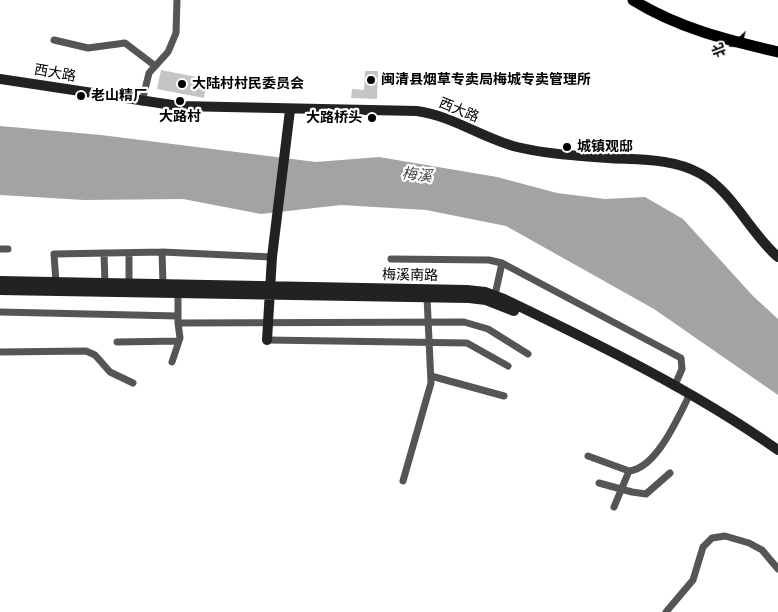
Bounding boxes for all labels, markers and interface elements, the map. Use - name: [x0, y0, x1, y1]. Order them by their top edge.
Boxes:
- north arrow: [708, 20, 758, 70]
- text: 北: [709, 41, 729, 59]
- street label: 西大路: [33, 61, 77, 85]
- place label: 闽清县烟草专卖局梅城专卖管理所: [381, 72, 591, 88]
- marker: 闽清县烟草专卖局梅城专卖管理所: [365, 74, 377, 86]
- place label: 大陆村村民委员会: [192, 76, 304, 92]
- marker: 大陆村村民委员会: [176, 78, 188, 90]
- place label: 老山精厂: [91, 88, 147, 104]
- marker: 老山精厂: [75, 90, 87, 102]
- street label: 西大路: [436, 94, 482, 126]
- marker: 大路村: [174, 95, 186, 107]
- place label: 大路村: [159, 109, 201, 125]
- place label: 大路桥头: [306, 110, 362, 126]
- marker: 大路桥头: [366, 112, 378, 124]
- place label: 城镇观邸: [577, 139, 633, 155]
- marker: 城镇观邸: [561, 141, 573, 153]
- water label: 梅溪: [401, 164, 433, 186]
- street label: 梅溪南路: [382, 266, 438, 284]

